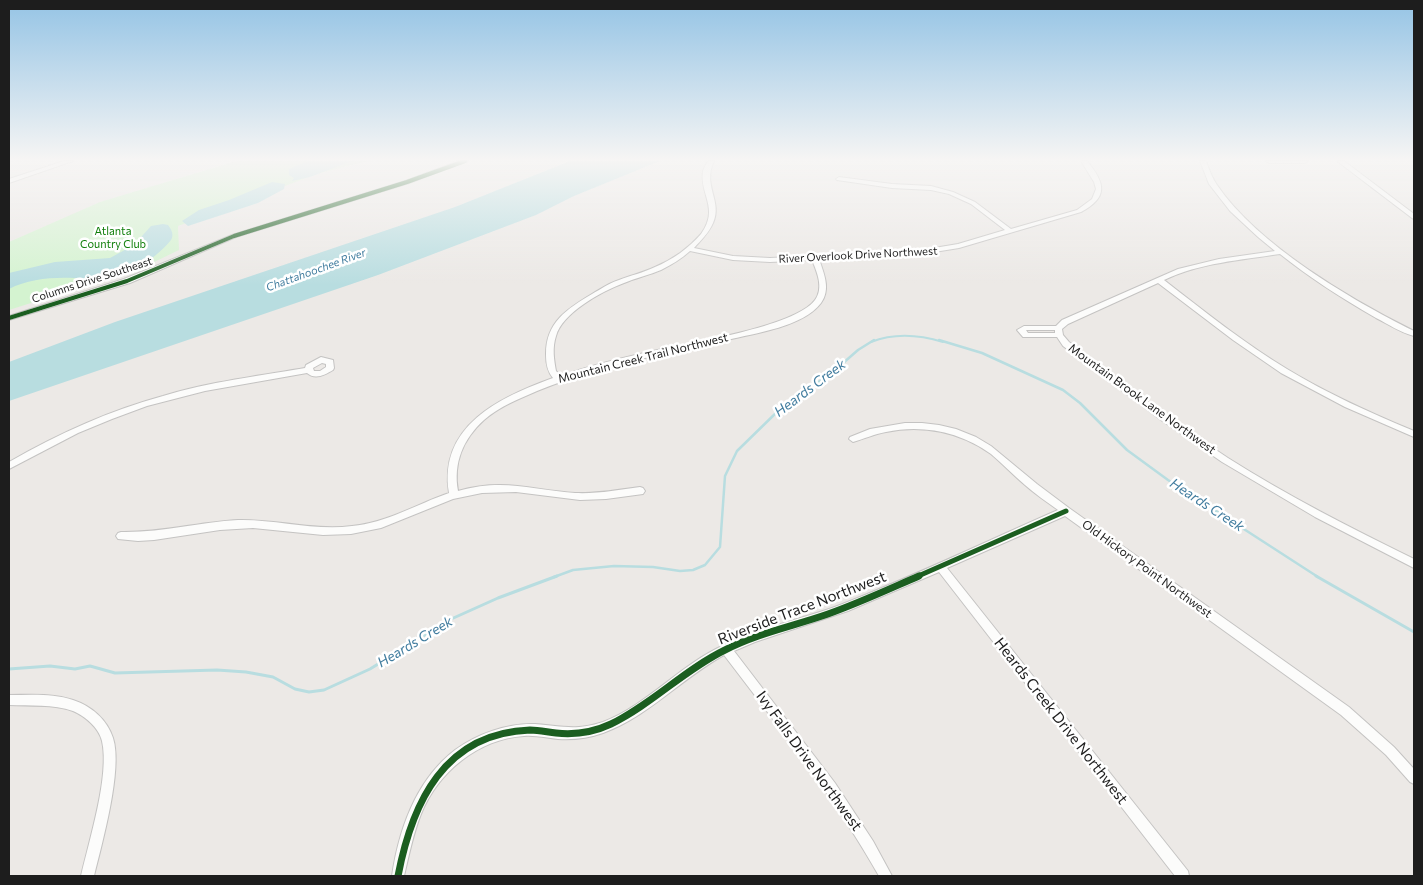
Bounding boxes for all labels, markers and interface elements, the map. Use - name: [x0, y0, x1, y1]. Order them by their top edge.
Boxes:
- park label: Atlanta Country Club: [80, 224, 146, 250]
- street label: River Overlook Drive Northwest: [778, 244, 938, 266]
- water label: Chattahoochee River: [264, 246, 368, 294]
- street label: Columns Drive Southeast: [30, 254, 154, 306]
- street label: Mountain Creek Trail Northwest: [556, 330, 730, 386]
- street label: Mountain Brook Lane Northwest: [1066, 341, 1218, 457]
- water label: Heards Creek: [771, 356, 849, 420]
- water label: Heards Creek: [1167, 475, 1247, 535]
- street label: Old Hickory Point Northwest: [1079, 517, 1215, 621]
- street label: Riverside Trace Northwest: [715, 568, 889, 648]
- water label: Heards Creek: [374, 613, 456, 671]
- street label: Heards Creek Drive Northwest: [990, 634, 1132, 808]
- street label: Ivy Falls Drive Northwest: [752, 688, 866, 834]

